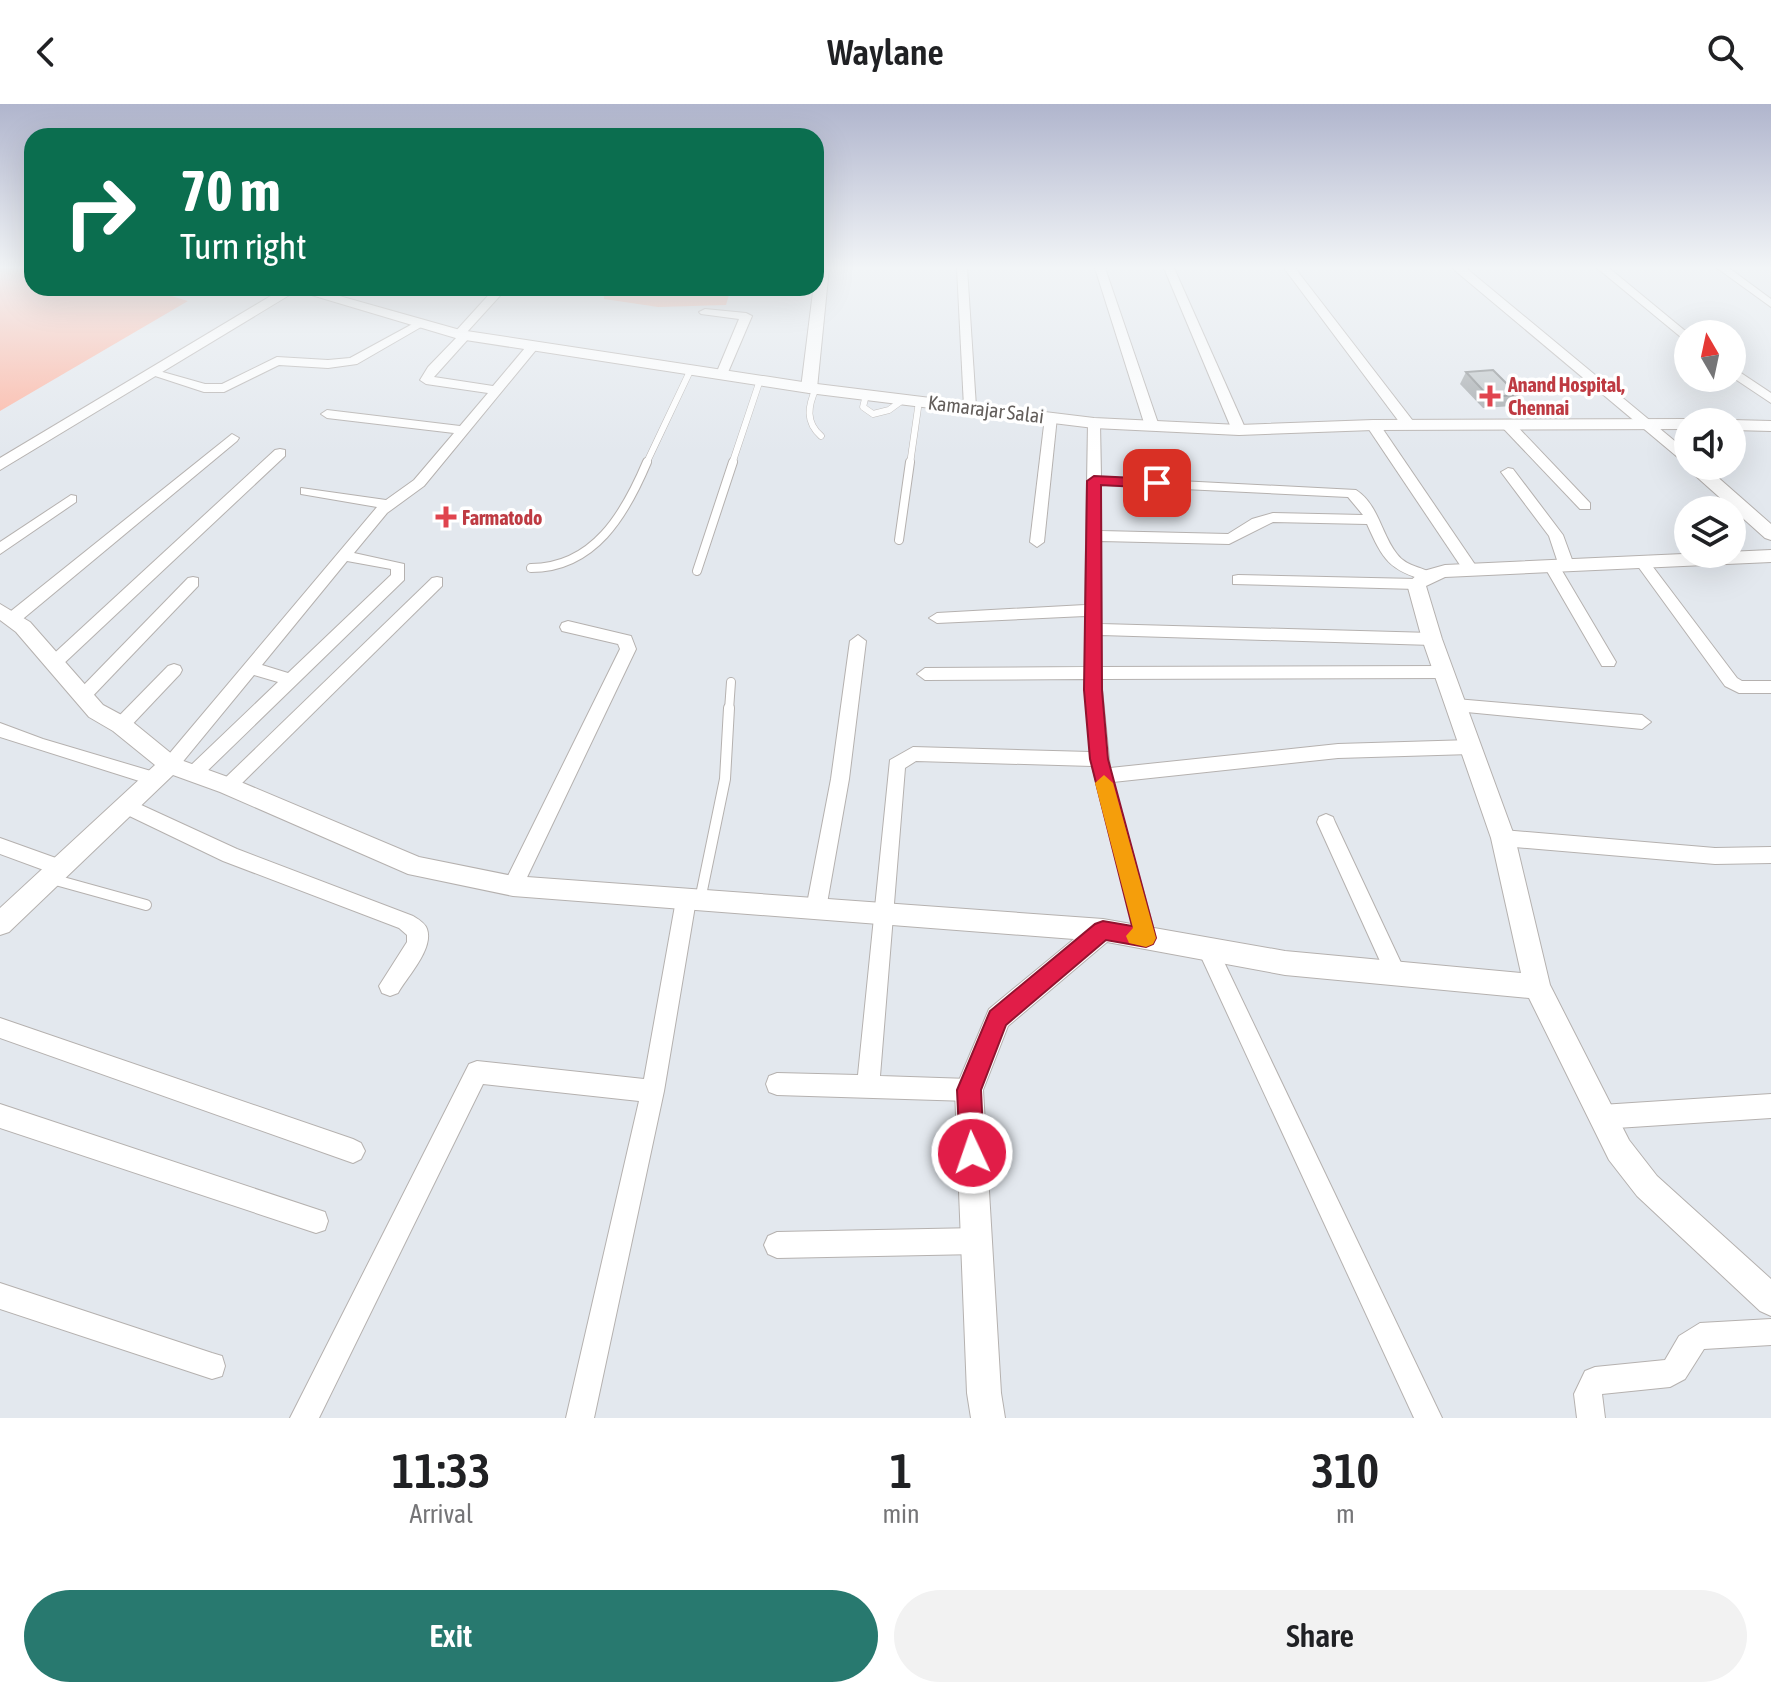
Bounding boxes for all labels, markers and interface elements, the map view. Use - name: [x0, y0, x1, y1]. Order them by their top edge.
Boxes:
- icon: back: [24, 30, 68, 74]
- icon: search: [1703, 30, 1747, 74]
- text: Waylane: [827, 31, 944, 73]
- text: 70 m: [180, 159, 281, 223]
- icon: right: [48, 160, 152, 264]
- text: Turn right: [180, 225, 307, 267]
- north arrow: [1674, 320, 1746, 392]
- map controls: [1674, 320, 1746, 568]
- place label: Anand Hospital, Chennai: [1507, 373, 1625, 419]
- marker: Anand Hospital, Chennai: [1479, 385, 1501, 407]
- street label: Kamarajar Salai: [927, 390, 1045, 428]
- button: sound: [1674, 408, 1746, 480]
- pin: [1123, 449, 1191, 517]
- icon: arrive: [1135, 461, 1179, 505]
- button: layers: [1674, 496, 1746, 568]
- place label: Farmatodo: [462, 506, 542, 529]
- marker: Farmatodo: [437, 508, 455, 526]
- position arrow: [930, 1111, 1014, 1195]
- text: 11:33: [392, 1443, 491, 1498]
- text: 1: [890, 1443, 912, 1498]
- text: 310: [1312, 1443, 1379, 1498]
- text: Arrival: [409, 1499, 473, 1529]
- text: min: [882, 1499, 920, 1529]
- text: m: [1336, 1499, 1355, 1529]
- button: Exit: [24, 1590, 878, 1682]
- button: Share: [894, 1590, 1747, 1682]

